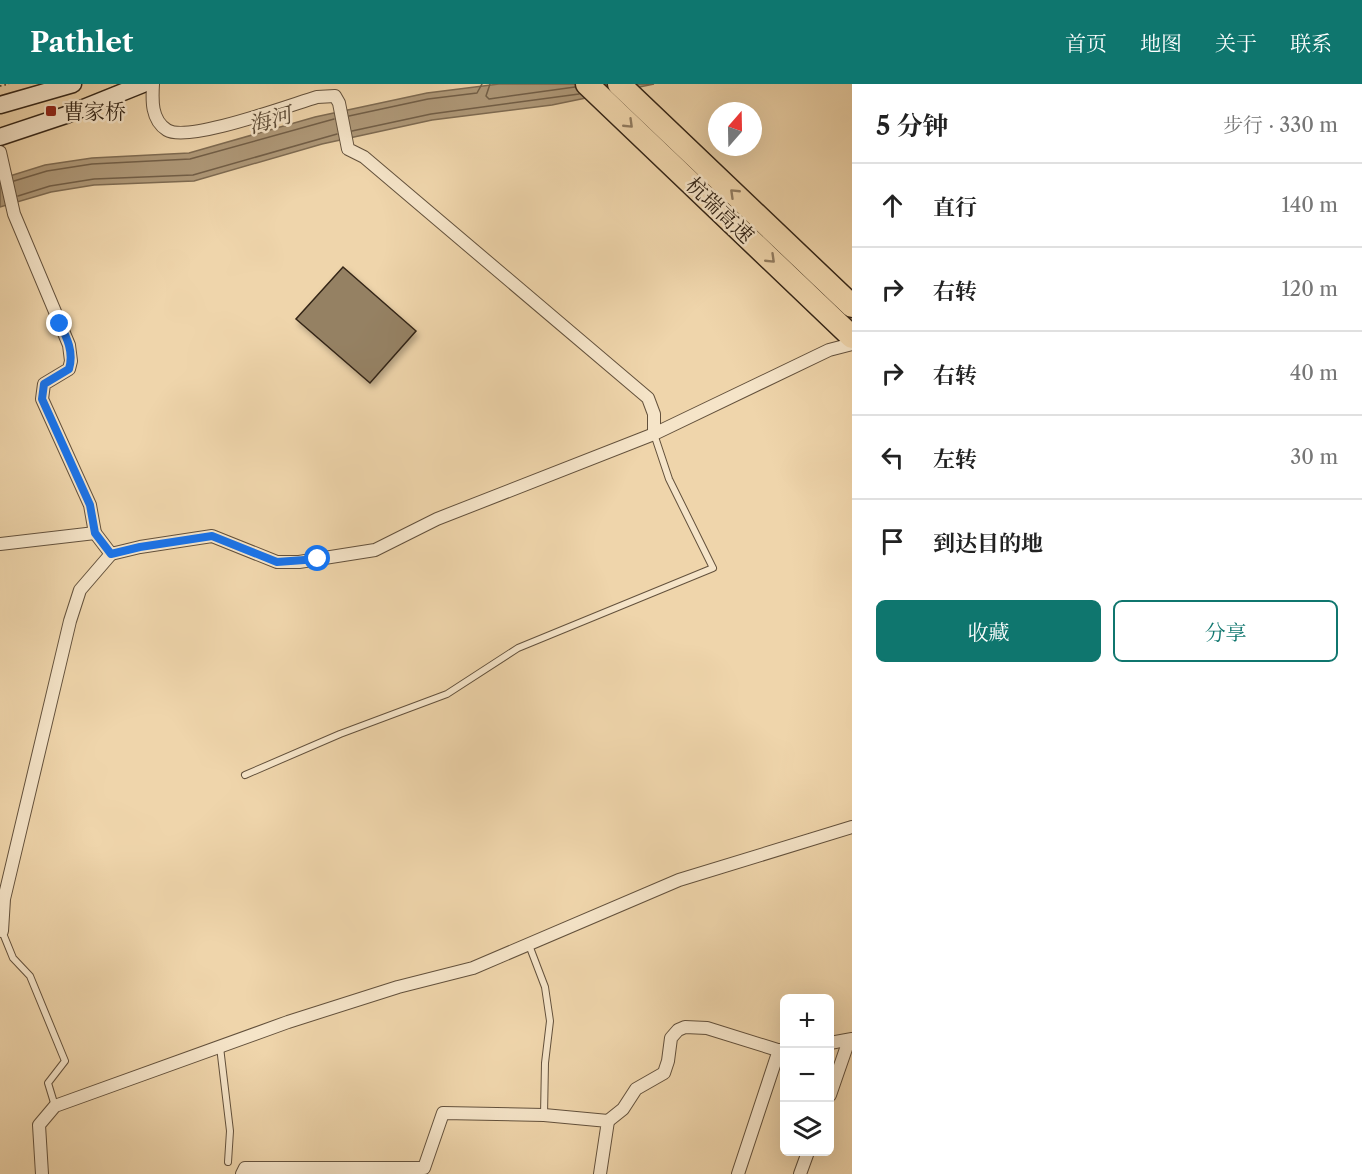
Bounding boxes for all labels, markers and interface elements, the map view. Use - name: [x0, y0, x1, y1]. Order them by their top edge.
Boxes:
- text: Pathlet: [30, 25, 133, 59]
- text: 首页: [1065, 31, 1107, 56]
- text: 地图: [1140, 31, 1182, 56]
- text: 关于: [1215, 31, 1257, 56]
- text: 联系: [1290, 31, 1332, 56]
- place label: 曹家桥: [63, 99, 126, 124]
- water label: 海河: [245, 100, 299, 139]
- north arrow: [708, 102, 762, 156]
- marker: 曹家桥: [44, 104, 58, 118]
- text: 5 分钟: [876, 110, 949, 142]
- text: 步行 · 330 m: [1223, 113, 1338, 137]
- one-way arrow: [622, 117, 633, 128]
- street label: 杭瑞高速: [681, 172, 759, 248]
- icon: ahead: [876, 189, 909, 222]
- one-way arrow: [730, 190, 741, 201]
- text: 140 m: [1281, 193, 1338, 217]
- text: 直行: [933, 194, 977, 221]
- one-way arrow: [764, 252, 774, 263]
- icon: right: [876, 273, 909, 306]
- text: 120 m: [1281, 277, 1338, 301]
- text: 右转: [933, 278, 977, 305]
- route end: [46, 310, 72, 336]
- icon: right: [876, 357, 909, 390]
- text: 40 m: [1290, 361, 1338, 385]
- text: 右转: [933, 362, 977, 389]
- icon: left: [876, 441, 909, 474]
- text: 30 m: [1290, 445, 1338, 469]
- text: 左转: [933, 446, 977, 473]
- icon: arrive: [876, 525, 909, 558]
- text: 到达目的地: [933, 530, 1043, 557]
- route start: [304, 545, 330, 571]
- button: 收藏: [876, 600, 1101, 662]
- button: 分享: [1113, 600, 1338, 662]
- map controls: [780, 994, 834, 1156]
- button: +: [780, 994, 834, 1048]
- button: −: [780, 1048, 834, 1102]
- button: layers: [780, 1102, 834, 1156]

